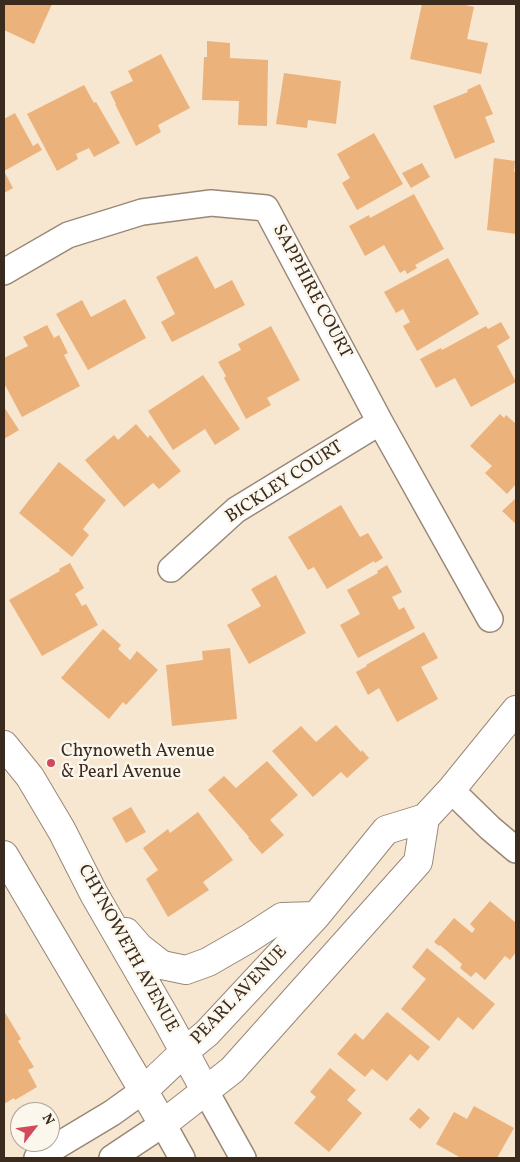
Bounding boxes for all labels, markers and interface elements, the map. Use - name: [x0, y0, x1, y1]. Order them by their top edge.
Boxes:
- street label: SAPPHIRE COURT: [267, 221, 355, 363]
- street label: BICKLEY COURT: [222, 437, 348, 529]
- place label: Chynoweth Avenue & Pearl Avenue: [61, 742, 214, 784]
- marker: Chynoweth Avenue & Pearl Avenue: [45, 757, 57, 769]
- street label: CHYNOWETH AVENUE: [72, 861, 182, 1037]
- street label: PEARL AVENUE: [187, 942, 293, 1050]
- north arrow: [10, 1102, 60, 1152]
- text: N: [37, 1111, 58, 1129]

